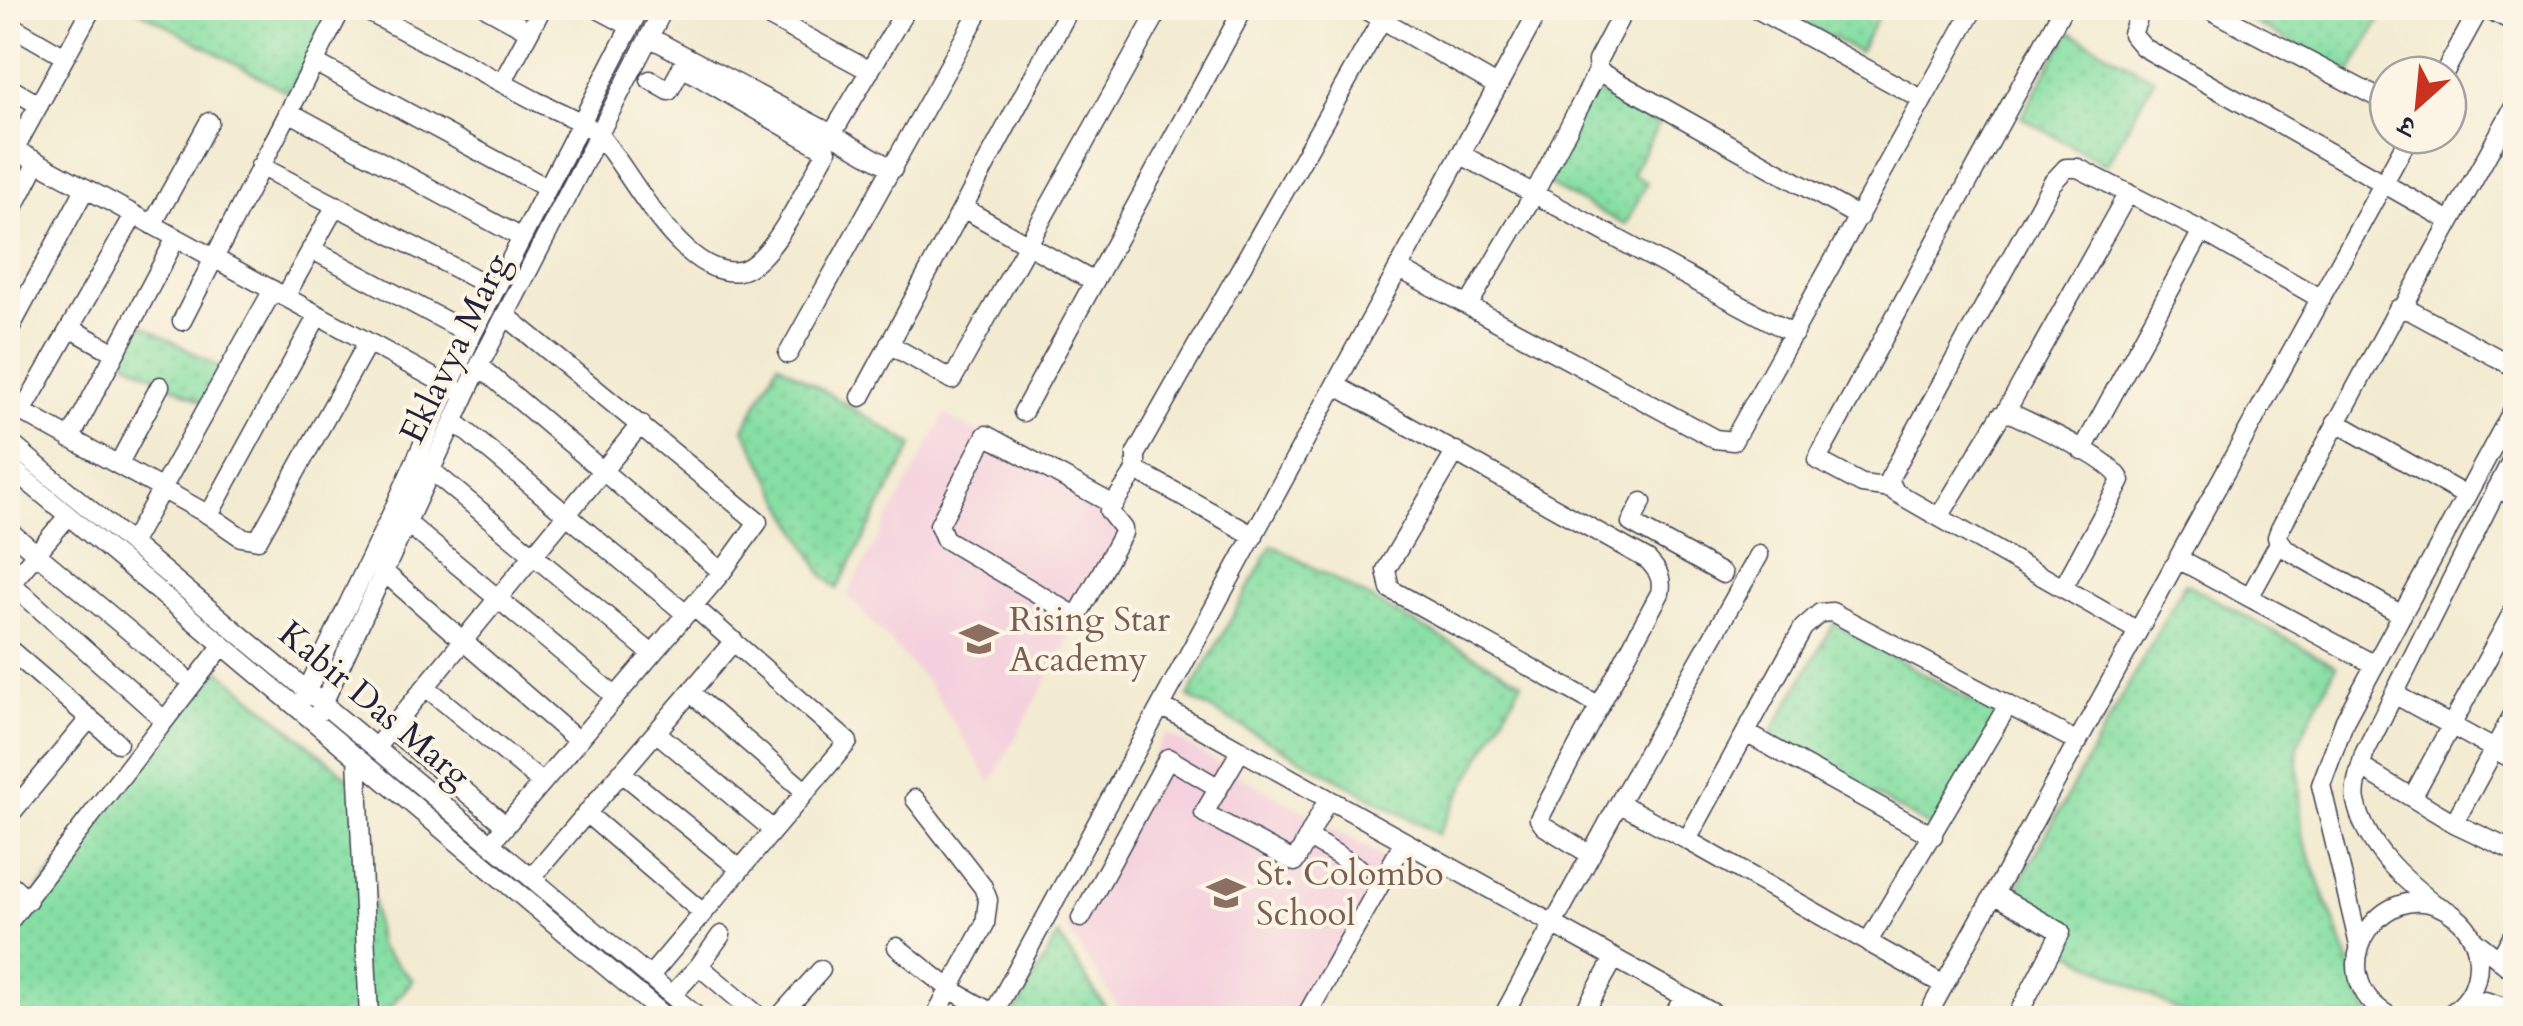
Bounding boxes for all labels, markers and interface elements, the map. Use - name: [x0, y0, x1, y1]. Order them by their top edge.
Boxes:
- north arrow: [2368, 55, 2468, 155]
- text: उ: [2391, 105, 2424, 147]
- street label: Eklavya Marg: [388, 245, 522, 451]
- place label: Rising Star Academy: [1009, 596, 1170, 684]
- street label: Kabir Das Marg: [268, 610, 481, 800]
- school or university icon: Rising Star Academy: [958, 618, 1000, 660]
- place label: St. Colombo School: [1256, 850, 1444, 938]
- school or university icon: St. Colombo School: [1205, 872, 1247, 914]

